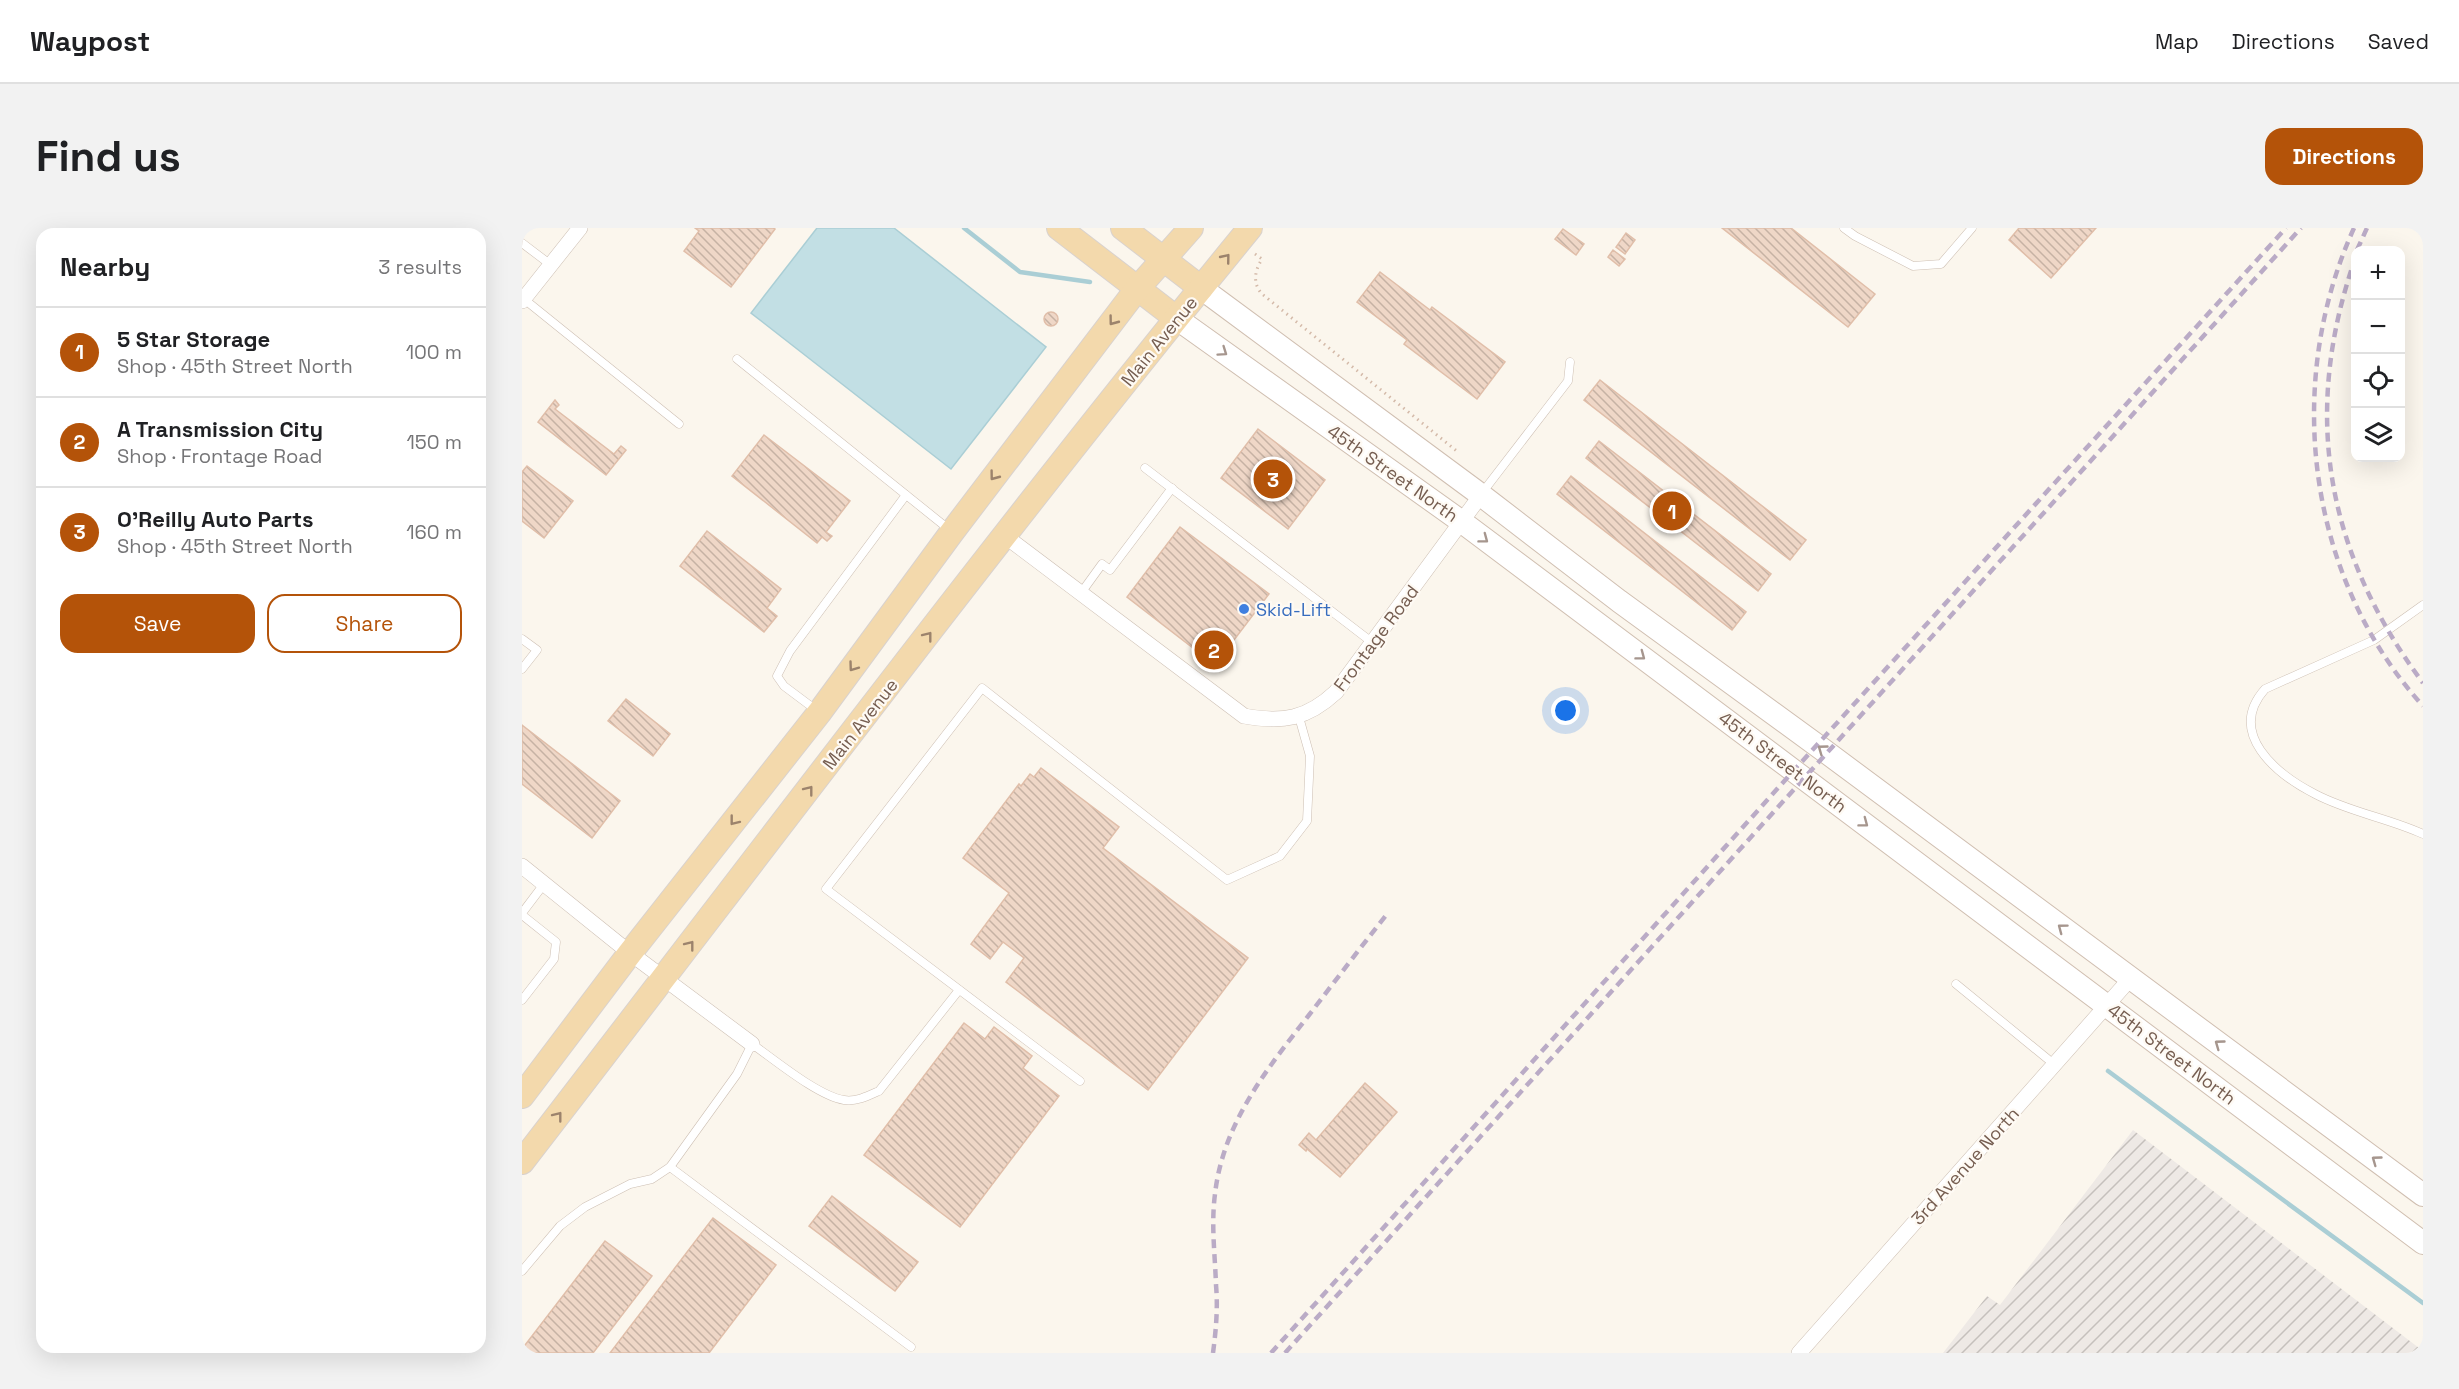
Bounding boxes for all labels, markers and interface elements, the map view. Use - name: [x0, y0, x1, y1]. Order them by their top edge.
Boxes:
- text: Waypost: [30, 23, 150, 59]
- text: Map: [2155, 28, 2199, 55]
- text: Directions: [2232, 28, 2335, 55]
- text: Saved: [2368, 28, 2429, 55]
- button: Directions: [2265, 128, 2423, 185]
- text: Find us: [36, 130, 181, 183]
- map controls: [2351, 246, 2405, 462]
- button: +: [2351, 246, 2405, 300]
- text: Nearby: [60, 250, 150, 284]
- text: 3 results: [378, 254, 462, 280]
- one-way arrow: [1218, 254, 1229, 265]
- street label: Main Avenue: [1116, 291, 1202, 391]
- button: −: [2351, 300, 2405, 354]
- one-way arrow: [1109, 315, 1120, 326]
- text: 5 Star Storage: [117, 325, 270, 353]
- text: 1: [75, 339, 84, 365]
- text: 100 m: [406, 339, 462, 365]
- one-way arrow: [1217, 345, 1228, 356]
- text: Shop · 45th Street North: [117, 353, 353, 379]
- button: locate: [2351, 354, 2405, 408]
- button: layers: [2351, 408, 2405, 462]
- text: A Transmission City: [117, 415, 323, 443]
- street label: 45th Street North: [1323, 419, 1463, 527]
- text: 2: [74, 429, 85, 455]
- text: 150 m: [407, 429, 462, 455]
- text: Shop · Frontage Road: [117, 443, 322, 469]
- pin: 3: [1254, 456, 1293, 502]
- one-way arrow: [990, 470, 1001, 481]
- pin: 1: [1652, 488, 1692, 534]
- text: O'Reilly Auto Parts: [117, 505, 314, 533]
- text: 3: [73, 519, 86, 545]
- text: 160 m: [406, 519, 462, 545]
- one-way arrow: [1478, 532, 1489, 543]
- text: Shop · 45th Street North: [117, 533, 353, 559]
- street label: Frontage Road: [1328, 580, 1424, 696]
- button: Save: [60, 594, 255, 653]
- button: Share: [267, 594, 462, 653]
- place label: Skid-Lift: [1256, 598, 1331, 621]
- marker: Skid-Lift: [1237, 602, 1251, 616]
- pin: 2: [1194, 628, 1234, 672]
- one-way arrow: [920, 632, 931, 643]
- one-way arrow: [1634, 648, 1645, 659]
- one-way arrow: [849, 660, 860, 671]
- street label: Main Avenue: [817, 674, 903, 774]
- your location: [1551, 696, 1580, 725]
- street label: 45th Street North: [1714, 706, 1852, 818]
- one-way arrow: [1817, 745, 1828, 756]
- one-way arrow: [801, 786, 812, 797]
- one-way arrow: [731, 814, 742, 825]
- one-way arrow: [1857, 816, 1868, 827]
- one-way arrow: [2058, 925, 2069, 936]
- one-way arrow: [682, 941, 693, 952]
- street label: 45th Street North: [2103, 998, 2241, 1110]
- one-way arrow: [2214, 1041, 2225, 1052]
- street label: 3rd Avenue North: [1906, 1102, 2024, 1230]
- one-way arrow: [550, 1112, 561, 1123]
- one-way arrow: [2371, 1156, 2382, 1167]

